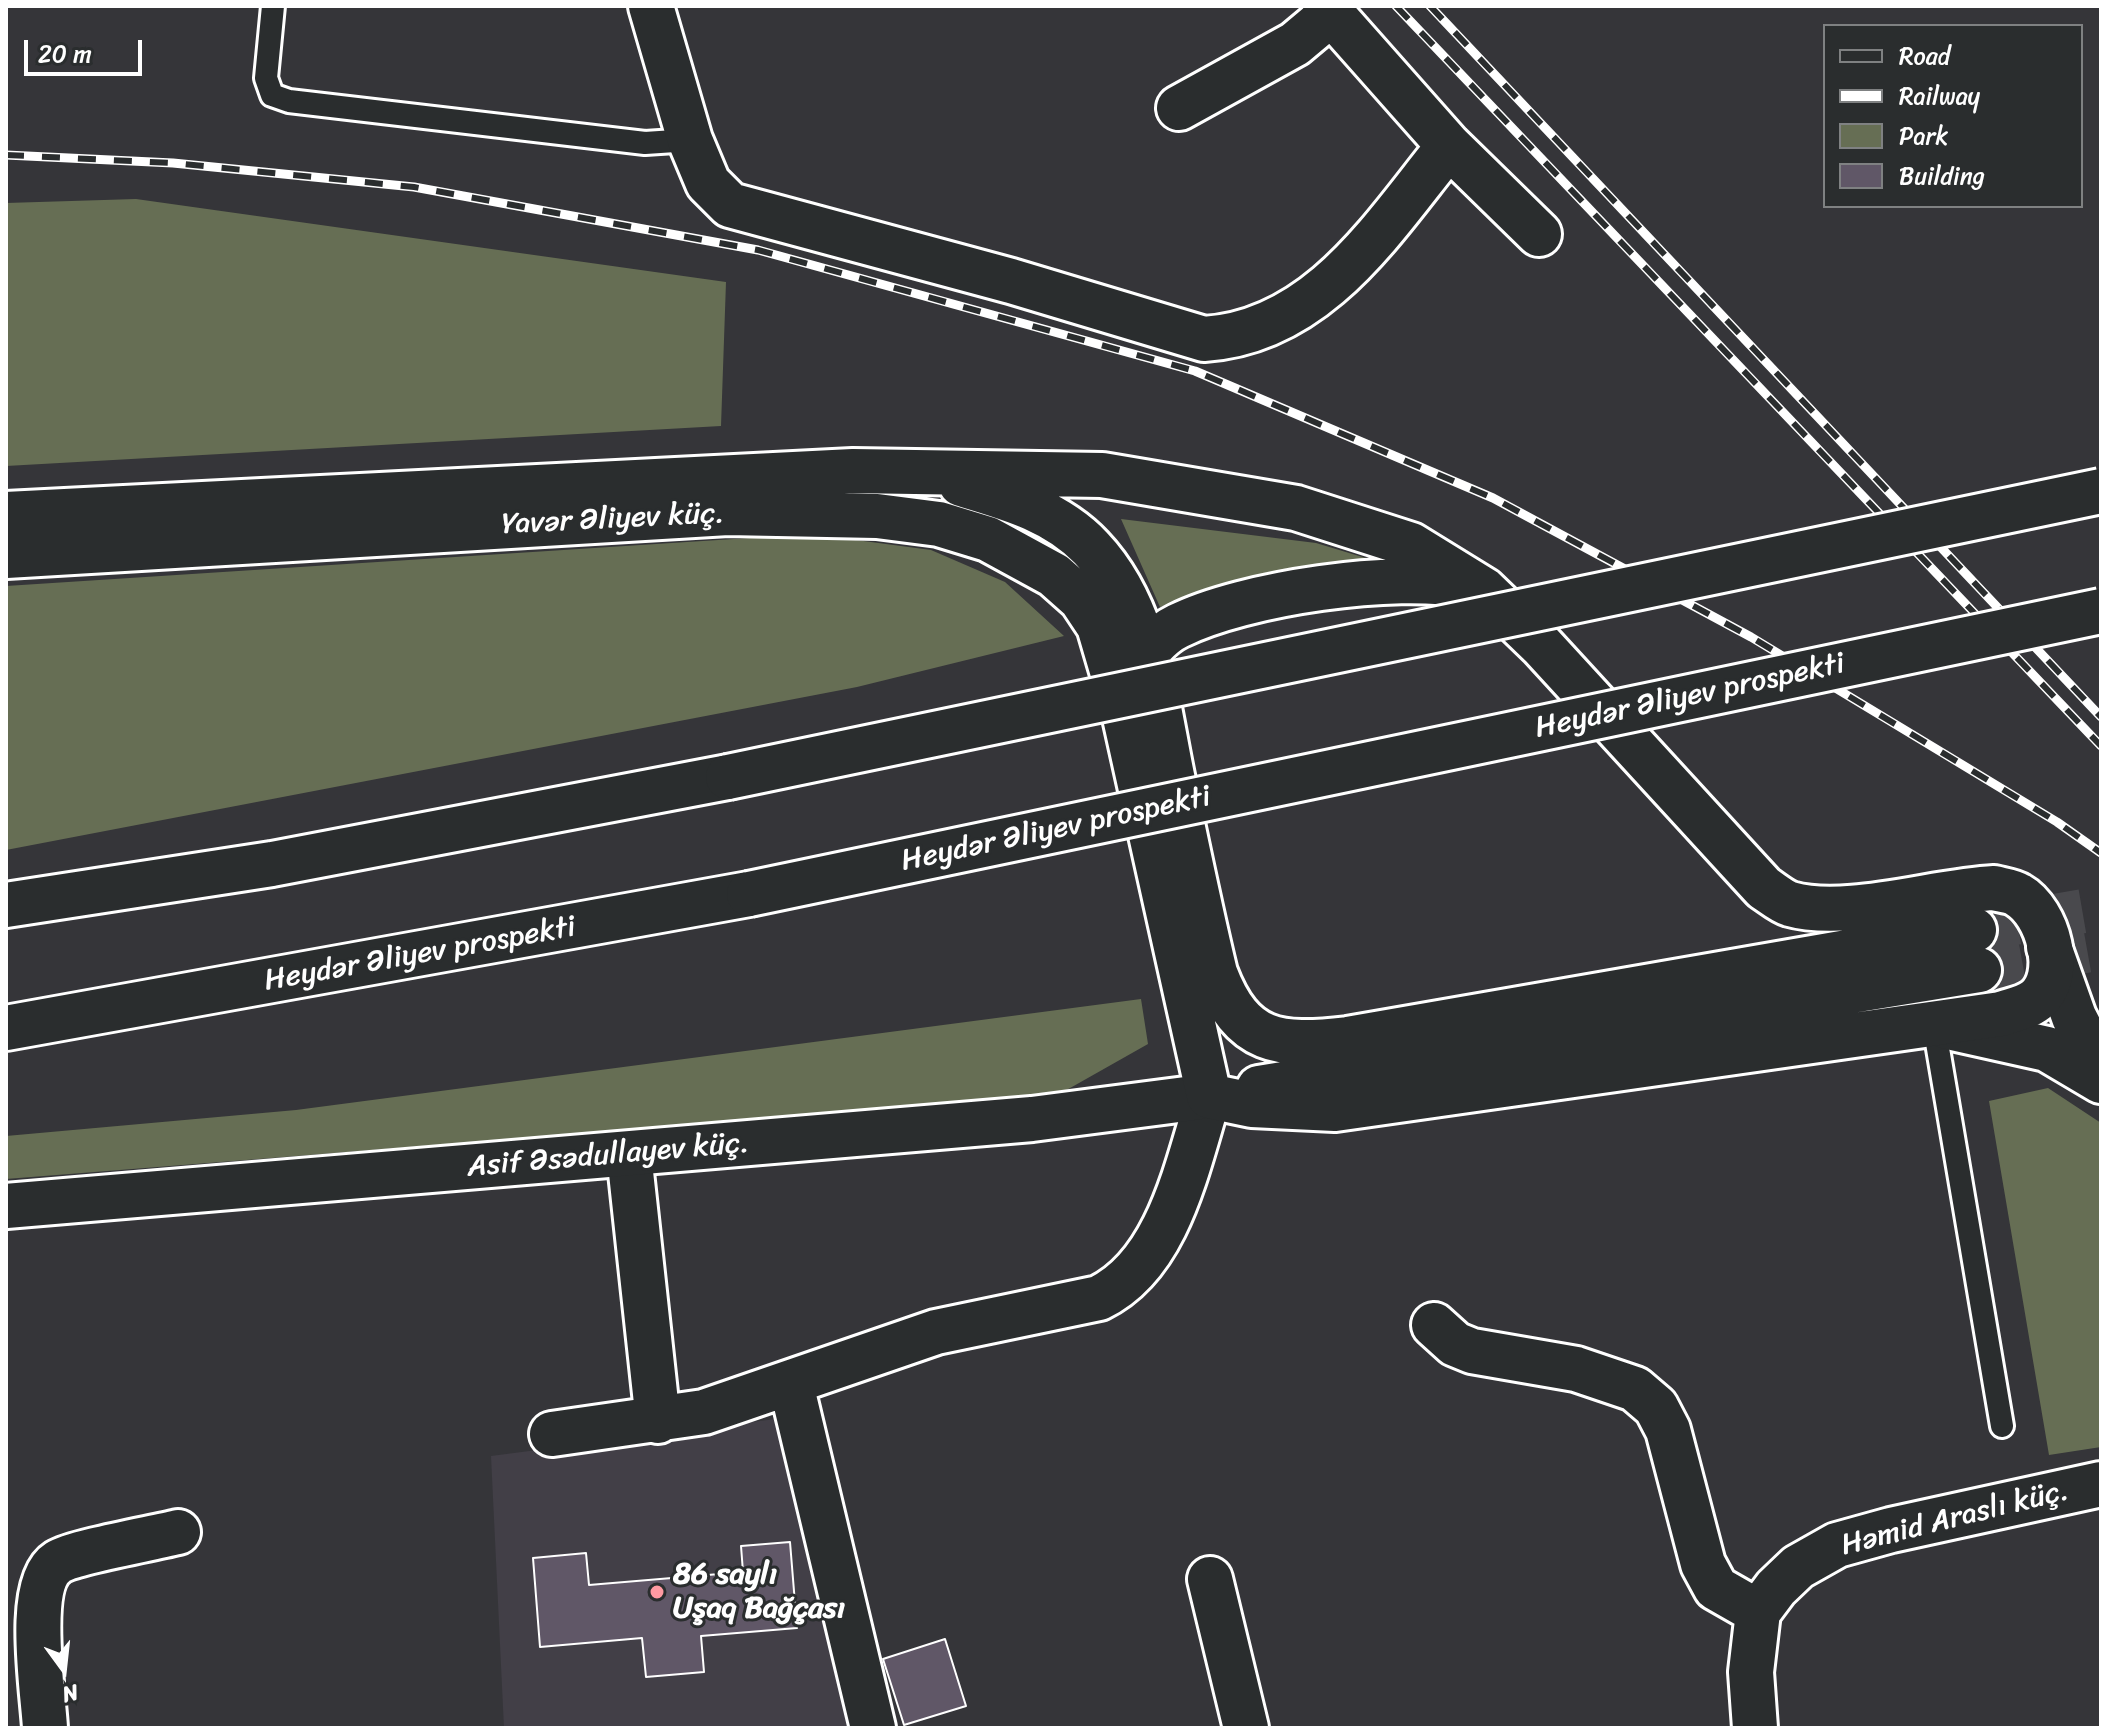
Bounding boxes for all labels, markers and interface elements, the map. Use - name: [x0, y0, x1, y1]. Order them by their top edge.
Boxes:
- scale bar: [28, 24, 146, 74]
- legend: [1823, 24, 2083, 208]
- text: 20 m: [38, 33, 92, 75]
- text: Road: [1899, 35, 1950, 77]
- text: Railway: [1899, 75, 1980, 117]
- text: Park: [1899, 115, 1948, 157]
- text: Building: [1899, 155, 1985, 197]
- street label: Yavər Əliyev küç.: [501, 496, 725, 544]
- street label: Heydər Əliyev prospekti: [1532, 647, 1848, 747]
- street label: Heydər Əliyev prospekti: [898, 780, 1214, 880]
- street label: Heydər Əliyev prospekti: [262, 910, 578, 1000]
- street label: Asif Əsədullayev küç.: [466, 1126, 750, 1186]
- street label: Həmid Araslı küç.: [1838, 1473, 2072, 1565]
- place label: 86 saylı Uşaq Bağçası: [673, 1557, 845, 1628]
- marker: 86 saylı Uşaq Bağçası: [648, 1583, 666, 1601]
- north arrow: [24, 1630, 104, 1710]
- text: N: [58, 1673, 83, 1714]

